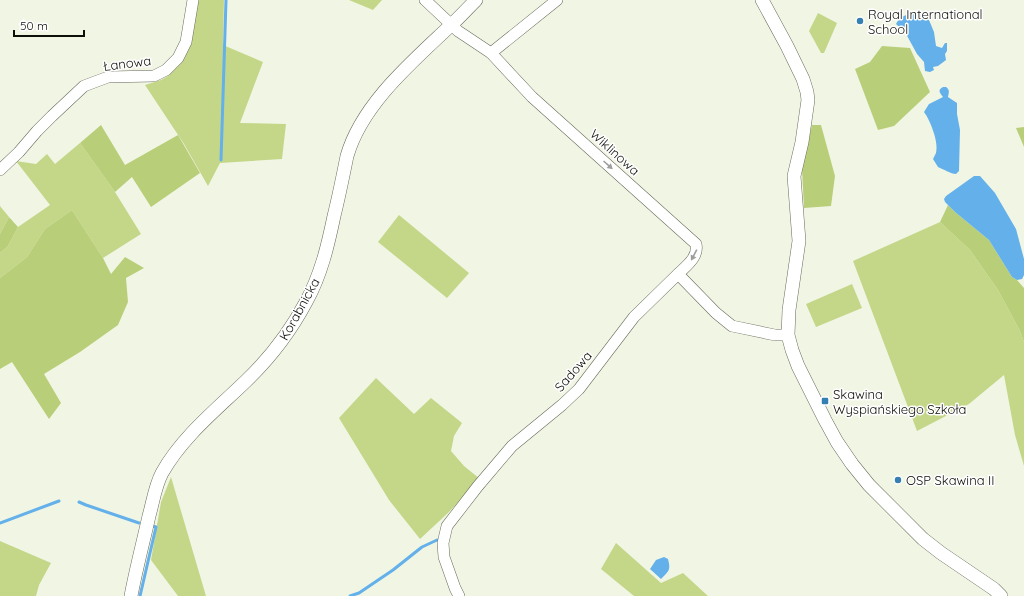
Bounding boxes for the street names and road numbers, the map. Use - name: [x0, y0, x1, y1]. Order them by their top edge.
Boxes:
- street label: Łanowa: [102, 52, 152, 74]
- street label: Wiklinowa: [587, 126, 643, 178]
- street label: Korabnicka: [275, 275, 323, 343]
- street label: Sadowa: [551, 347, 595, 395]

